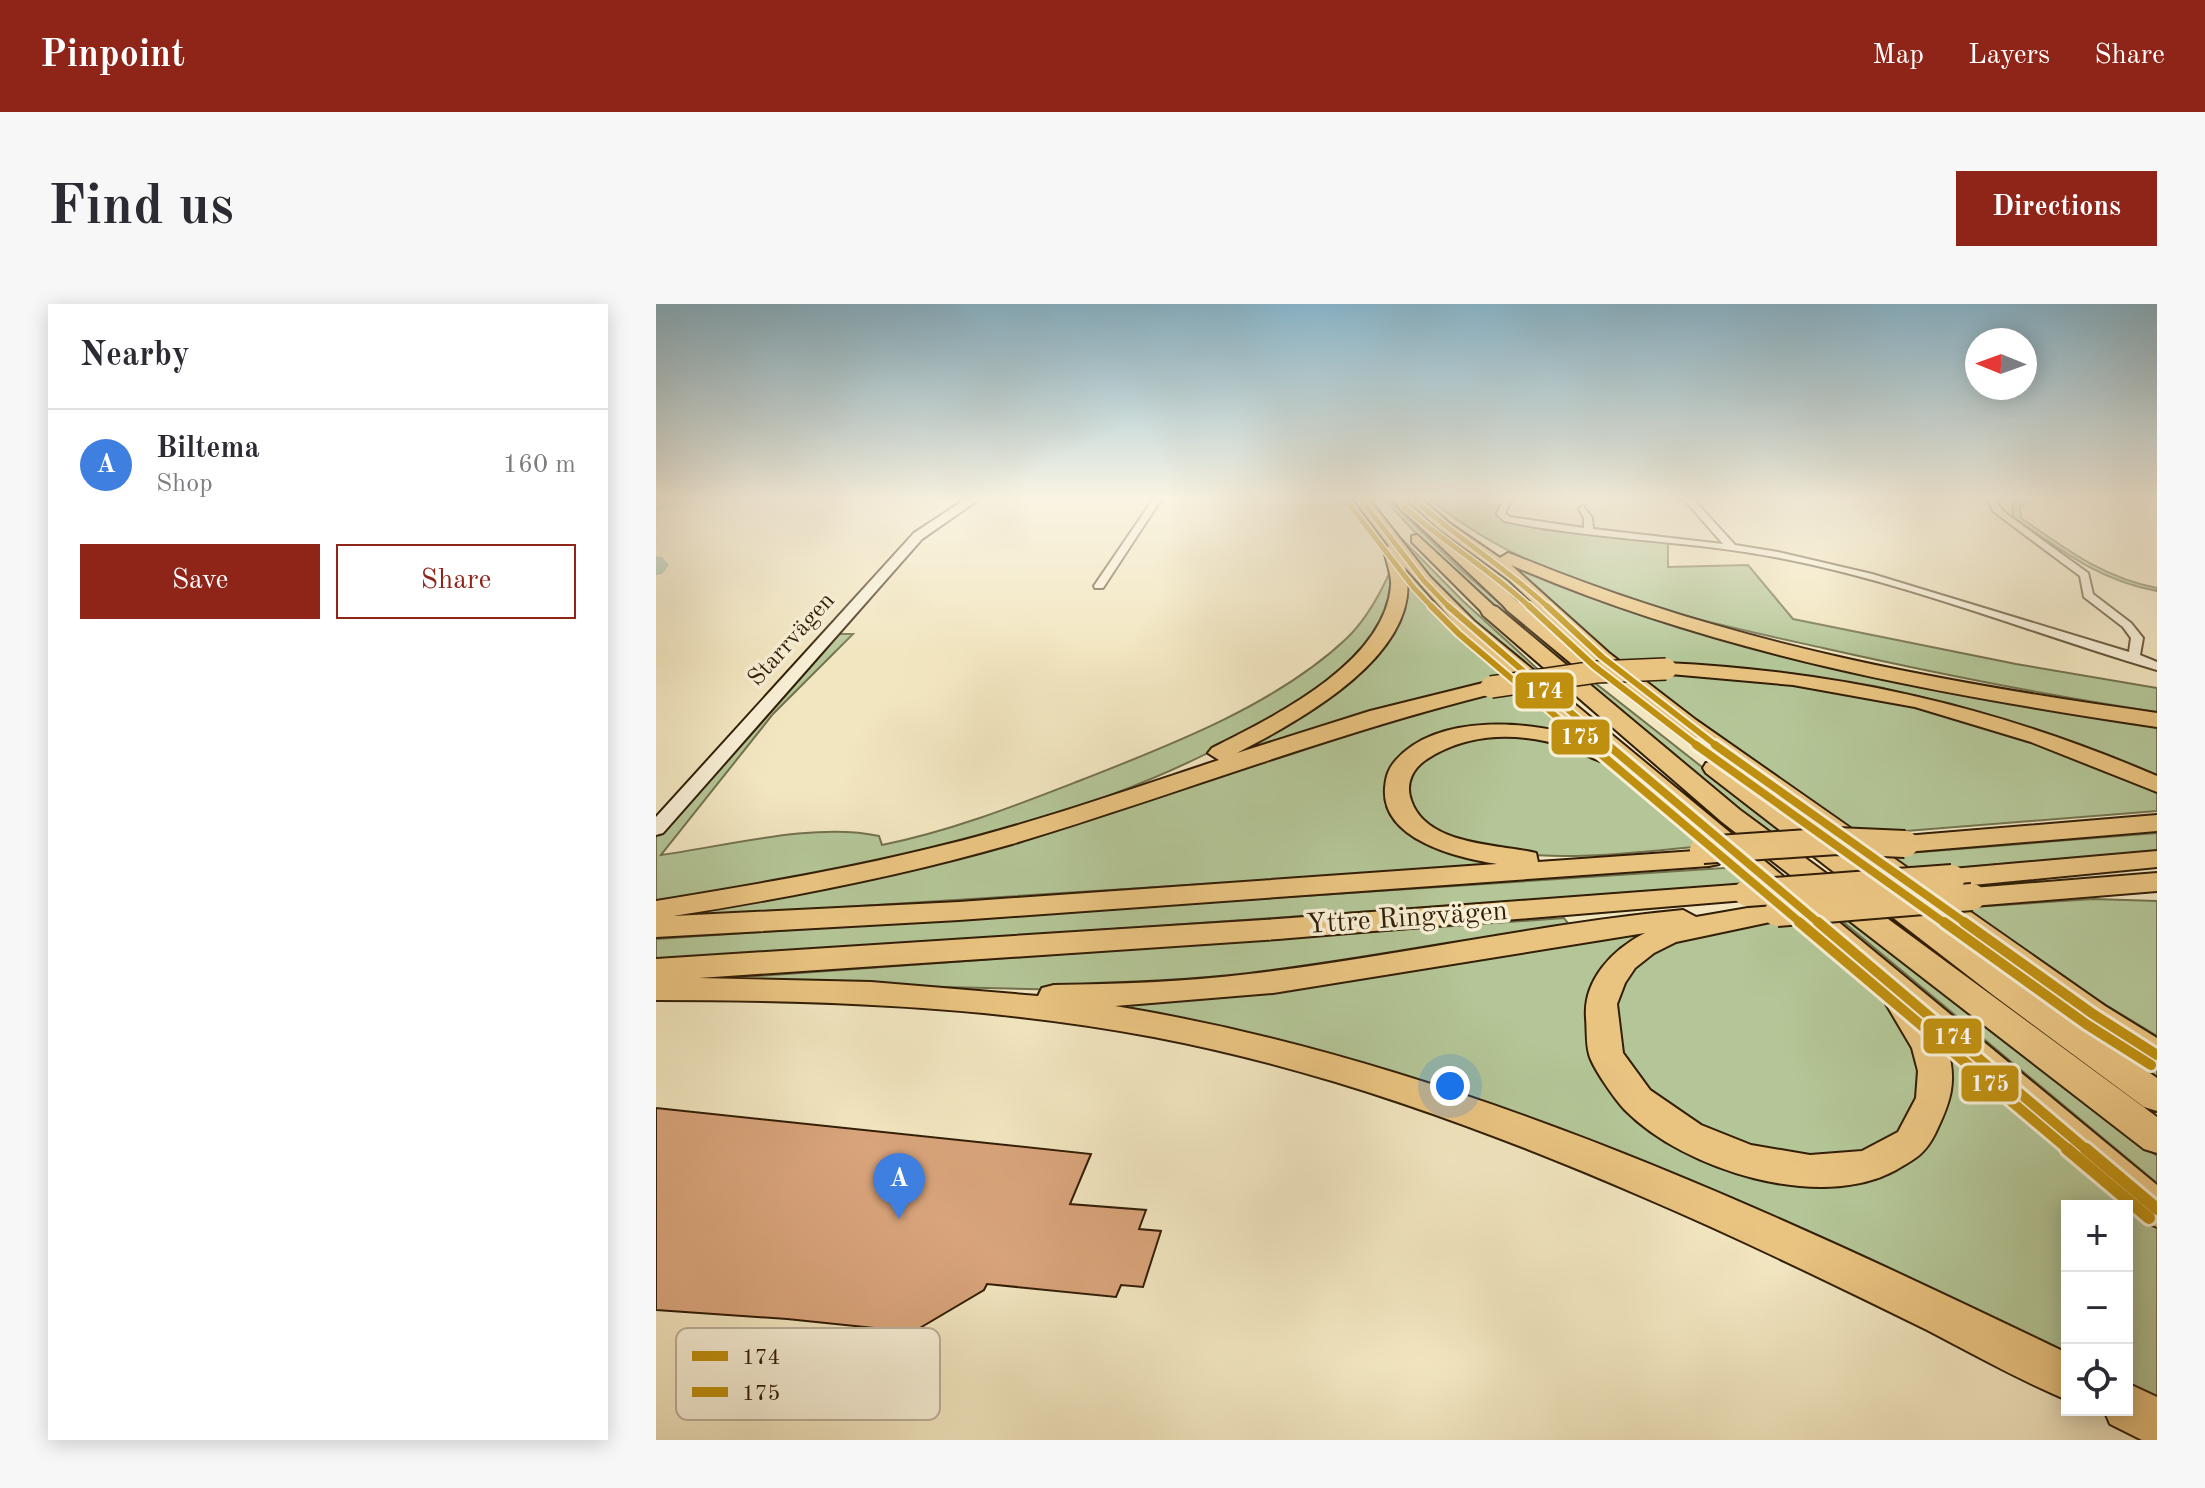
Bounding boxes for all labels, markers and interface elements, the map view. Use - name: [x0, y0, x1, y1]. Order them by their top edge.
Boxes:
- text: Pinpoint: [40, 37, 185, 75]
- text: Map: [1872, 42, 1924, 70]
- text: Layers: [1968, 42, 2050, 70]
- text: Share: [2094, 42, 2165, 70]
- button: Directions: [1956, 171, 2157, 246]
- text: Find us: [48, 180, 234, 236]
- north arrow: [1965, 328, 2037, 400]
- text: Nearby: [80, 339, 190, 373]
- text: Biltema: [156, 434, 260, 464]
- text: A: [96, 452, 116, 478]
- text: 160 m: [503, 452, 576, 478]
- text: Shop: [156, 471, 213, 497]
- button: Save: [80, 544, 320, 619]
- button: Share: [336, 544, 576, 619]
- street label: Starrvägen: [744, 589, 840, 691]
- line badge: 174: [1514, 671, 1575, 710]
- text: 174: [1525, 681, 1563, 703]
- line badge: 175: [1550, 718, 1611, 756]
- text: 175: [1561, 727, 1599, 749]
- street label: Yttre Ringvägen: [1305, 898, 1509, 940]
- line badge: 174: [1922, 1017, 1983, 1055]
- text: 174: [1934, 1027, 1972, 1049]
- line badge: 175: [1960, 1064, 2020, 1103]
- your location: [1430, 1066, 1470, 1106]
- text: 175: [1971, 1074, 2009, 1096]
- pin: A: [873, 1153, 925, 1219]
- map controls: [2061, 1200, 2133, 1416]
- button: +: [2061, 1200, 2133, 1272]
- button: −: [2061, 1272, 2133, 1344]
- legend: [676, 1328, 940, 1420]
- button: locate: [2061, 1344, 2133, 1416]
- text: 174: [742, 1347, 780, 1369]
- text: 175: [742, 1383, 780, 1405]

